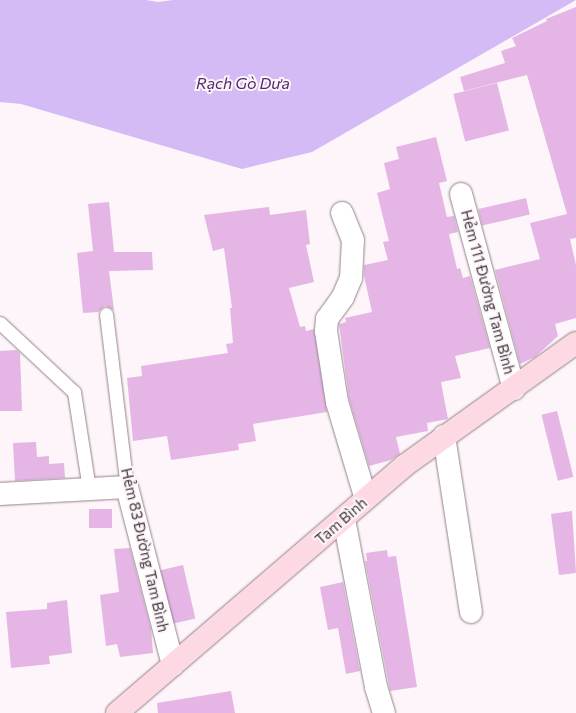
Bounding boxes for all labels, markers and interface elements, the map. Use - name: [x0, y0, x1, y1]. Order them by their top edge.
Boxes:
- water label: Rạch Gò Dưa: [196, 73, 290, 93]
- street label: Hẻm 111 Đường Tam Bình: [457, 208, 519, 376]
- street label: Hẻm 83 Đường Tam Bình: [117, 466, 173, 634]
- street label: Tam Bình: [311, 494, 371, 548]

